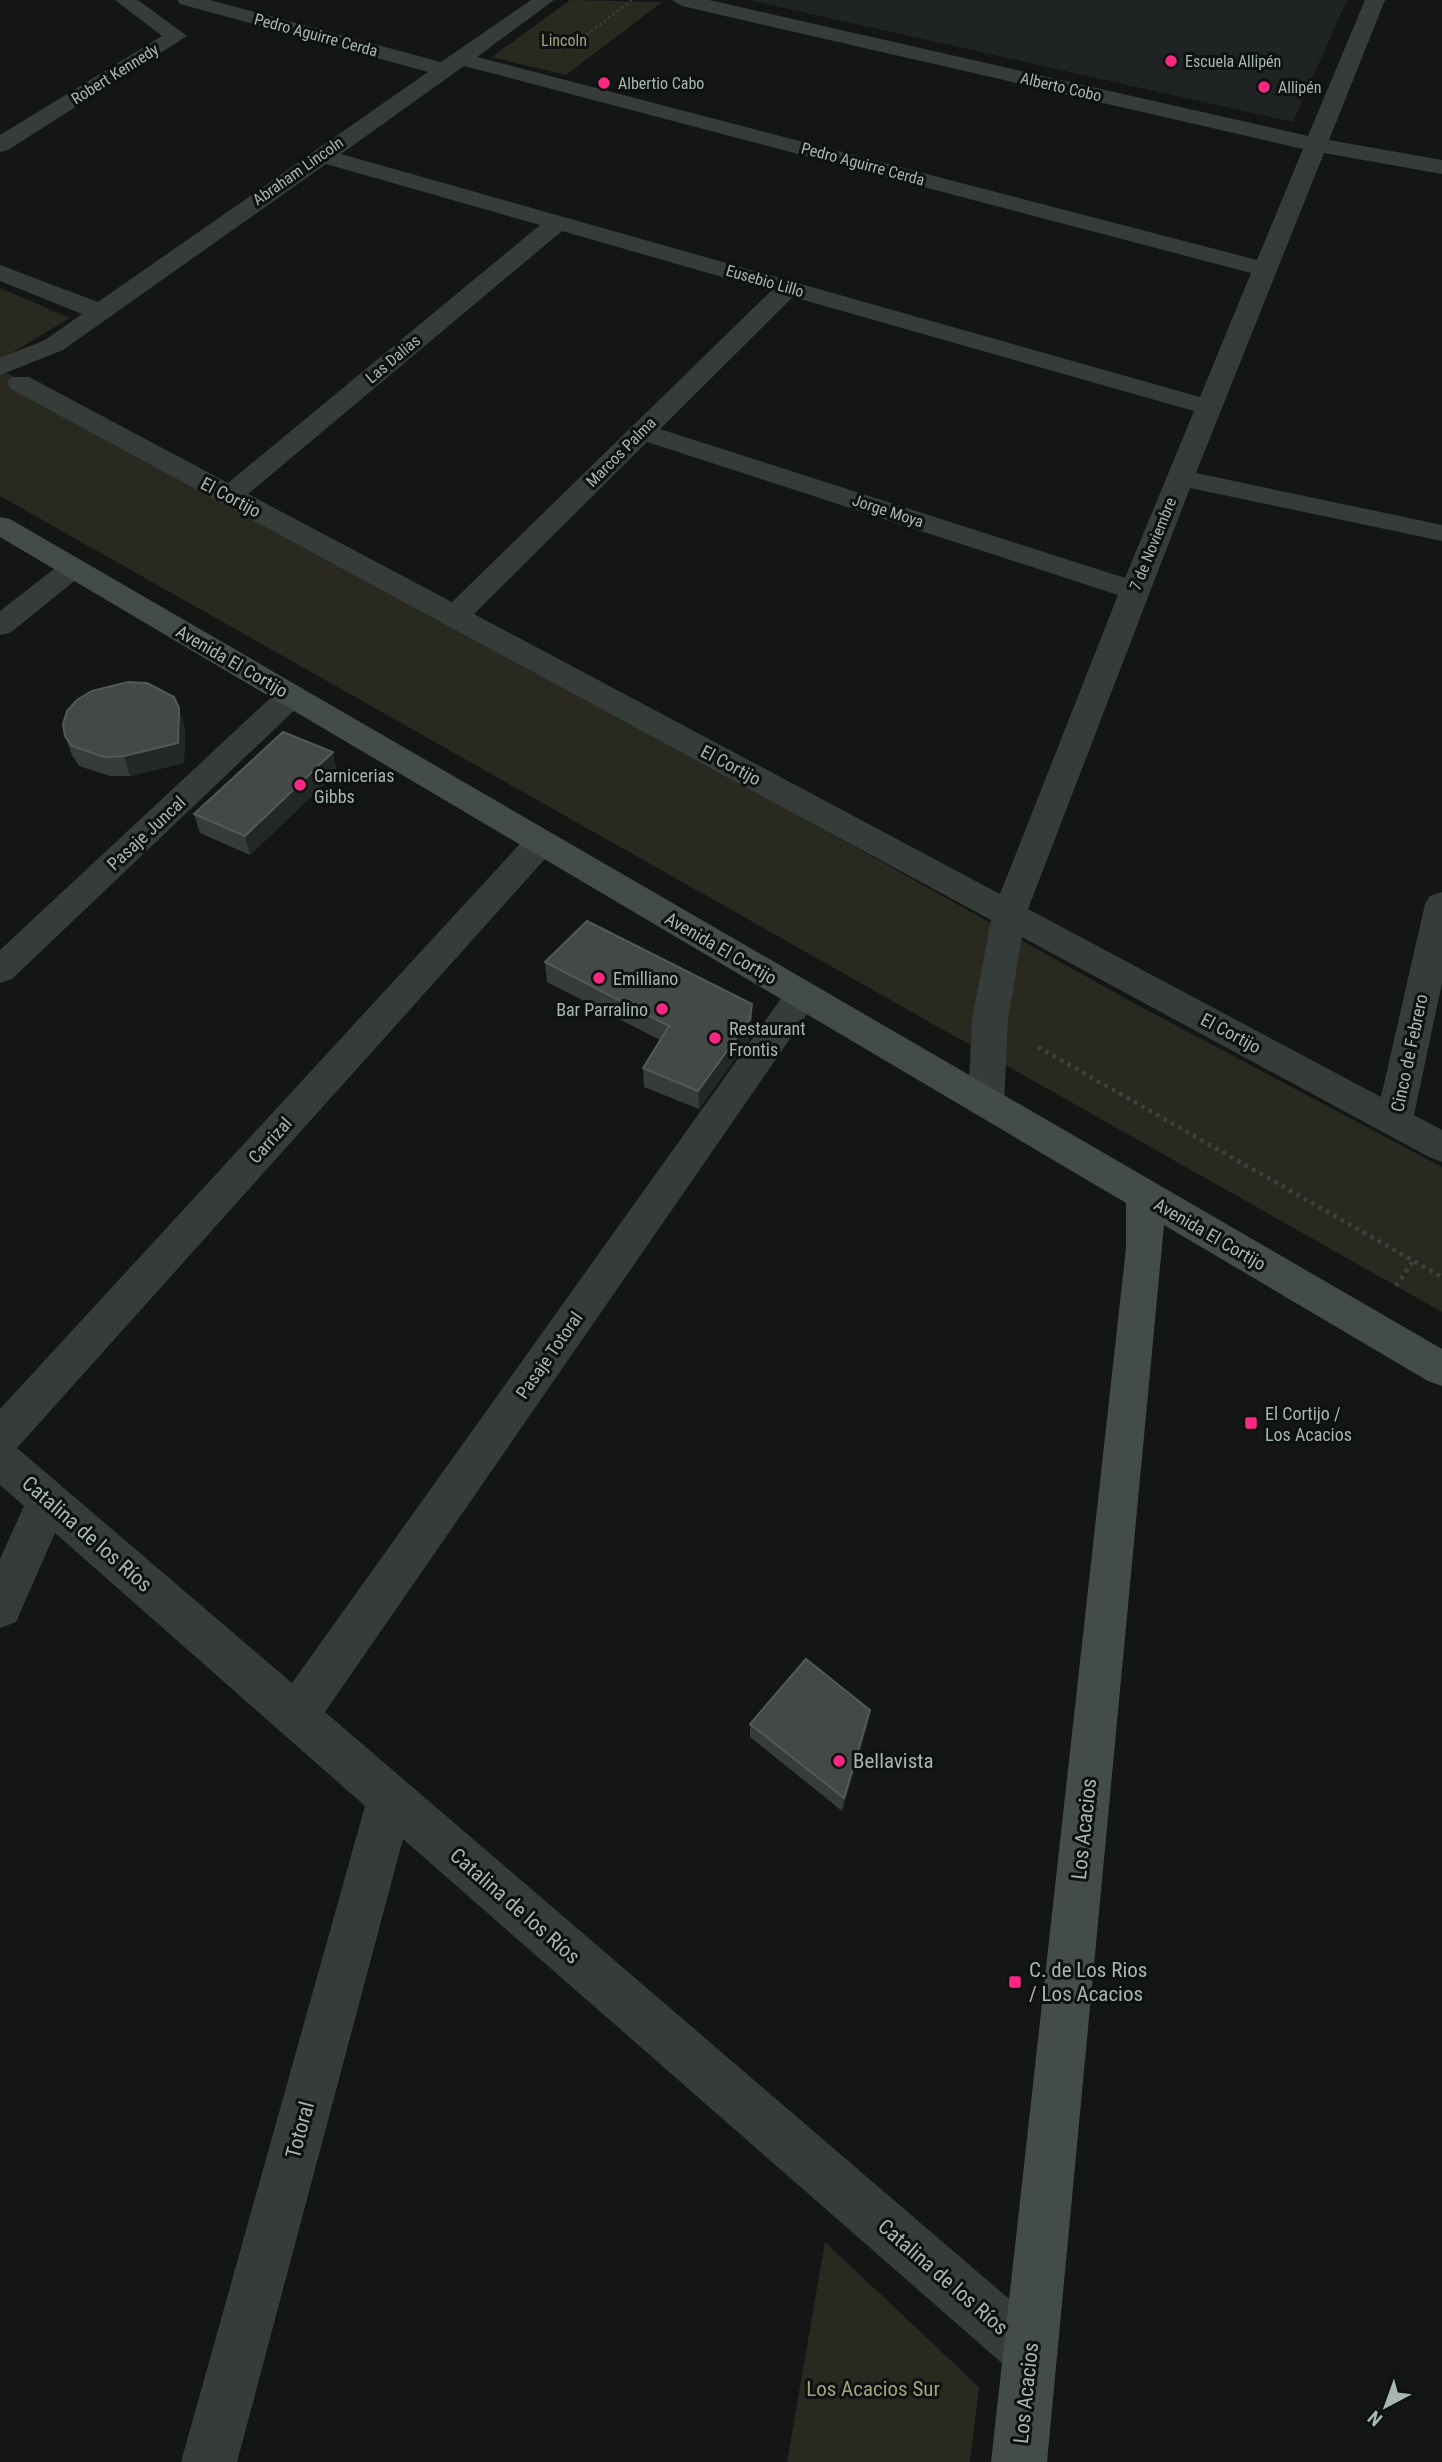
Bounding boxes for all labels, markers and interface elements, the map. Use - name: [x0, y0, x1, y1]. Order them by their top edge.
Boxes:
- street label: Pedro Aguirre Cerda: [252, 9, 380, 61]
- park label: Lincoln: [541, 31, 587, 50]
- street label: Robert Kennedy: [68, 39, 162, 108]
- place label: Escuela Allipén: [1185, 52, 1281, 71]
- marker: Escuela Allipén: [1163, 53, 1179, 69]
- street label: Alberto Cobo: [1018, 68, 1104, 106]
- place label: Albertio Cabo: [618, 74, 704, 93]
- marker: Albertio Cabo: [596, 75, 612, 91]
- place label: Allipén: [1278, 78, 1321, 97]
- marker: Allipén: [1256, 79, 1272, 95]
- street label: Abraham Lincoln: [249, 133, 347, 209]
- street label: Pedro Aguirre Cerda: [799, 138, 927, 190]
- street label: Eusebio Lillo: [724, 261, 806, 301]
- street label: Las Dalias: [362, 331, 424, 387]
- street label: Marcos Palma: [582, 413, 660, 491]
- street label: El Cortijo: [197, 472, 265, 522]
- street label: Jorge Moya: [850, 491, 926, 531]
- street label: 7 de Noviembre: [1126, 495, 1180, 593]
- street label: Avenida El Cortijo: [172, 621, 292, 701]
- street label: El Cortijo: [697, 740, 765, 790]
- place label: Carnicerias Gibbs: [314, 765, 394, 807]
- marker: Carnicerias Gibbs: [292, 777, 308, 793]
- street label: Pasaje Juncal: [103, 792, 189, 874]
- street label: Avenida El Cortijo: [661, 908, 781, 988]
- place label: Emilliano: [613, 968, 678, 989]
- marker: Emilliano: [591, 970, 607, 986]
- street label: Cinco de Febrero: [1386, 992, 1432, 1114]
- place label: Bar Parralino: [556, 999, 648, 1020]
- marker: Bar Parralino: [654, 1001, 670, 1017]
- street label: El Cortijo: [1197, 1008, 1265, 1058]
- place label: Restaurant Frontis: [729, 1018, 806, 1060]
- marker: Restaurant Frontis: [707, 1030, 723, 1046]
- street label: Carrizal: [244, 1113, 296, 1167]
- street label: Avenida El Cortijo: [1150, 1194, 1270, 1274]
- street label: Pasaje Totoral: [511, 1308, 587, 1402]
- place label: El Cortijo / Los Acacios: [1265, 1403, 1352, 1445]
- marker: El Cortijo / Los Acacios: [1243, 1415, 1259, 1431]
- street label: Catalina de los Ríos: [17, 1471, 157, 1597]
- place label: Bellavista: [853, 1749, 934, 1773]
- marker: Bellavista: [831, 1753, 847, 1769]
- street label: Los Acacios: [1067, 1777, 1101, 1881]
- street label: Catalina de los Ríos: [445, 1843, 585, 1969]
- place label: C. de Los Rios / Los Acacios: [1029, 1958, 1147, 2006]
- marker: C. de Los Rios / Los Acacios: [1007, 1974, 1023, 1990]
- street label: Totoral: [281, 2099, 319, 2161]
- street label: Catalina de los Ríos: [873, 2214, 1013, 2340]
- street label: Los Acacios: [1009, 2341, 1043, 2445]
- north arrow: [1351, 2371, 1421, 2441]
- park label: Los Acacios Sur: [806, 2377, 940, 2401]
- text: N: [1363, 2406, 1387, 2431]

